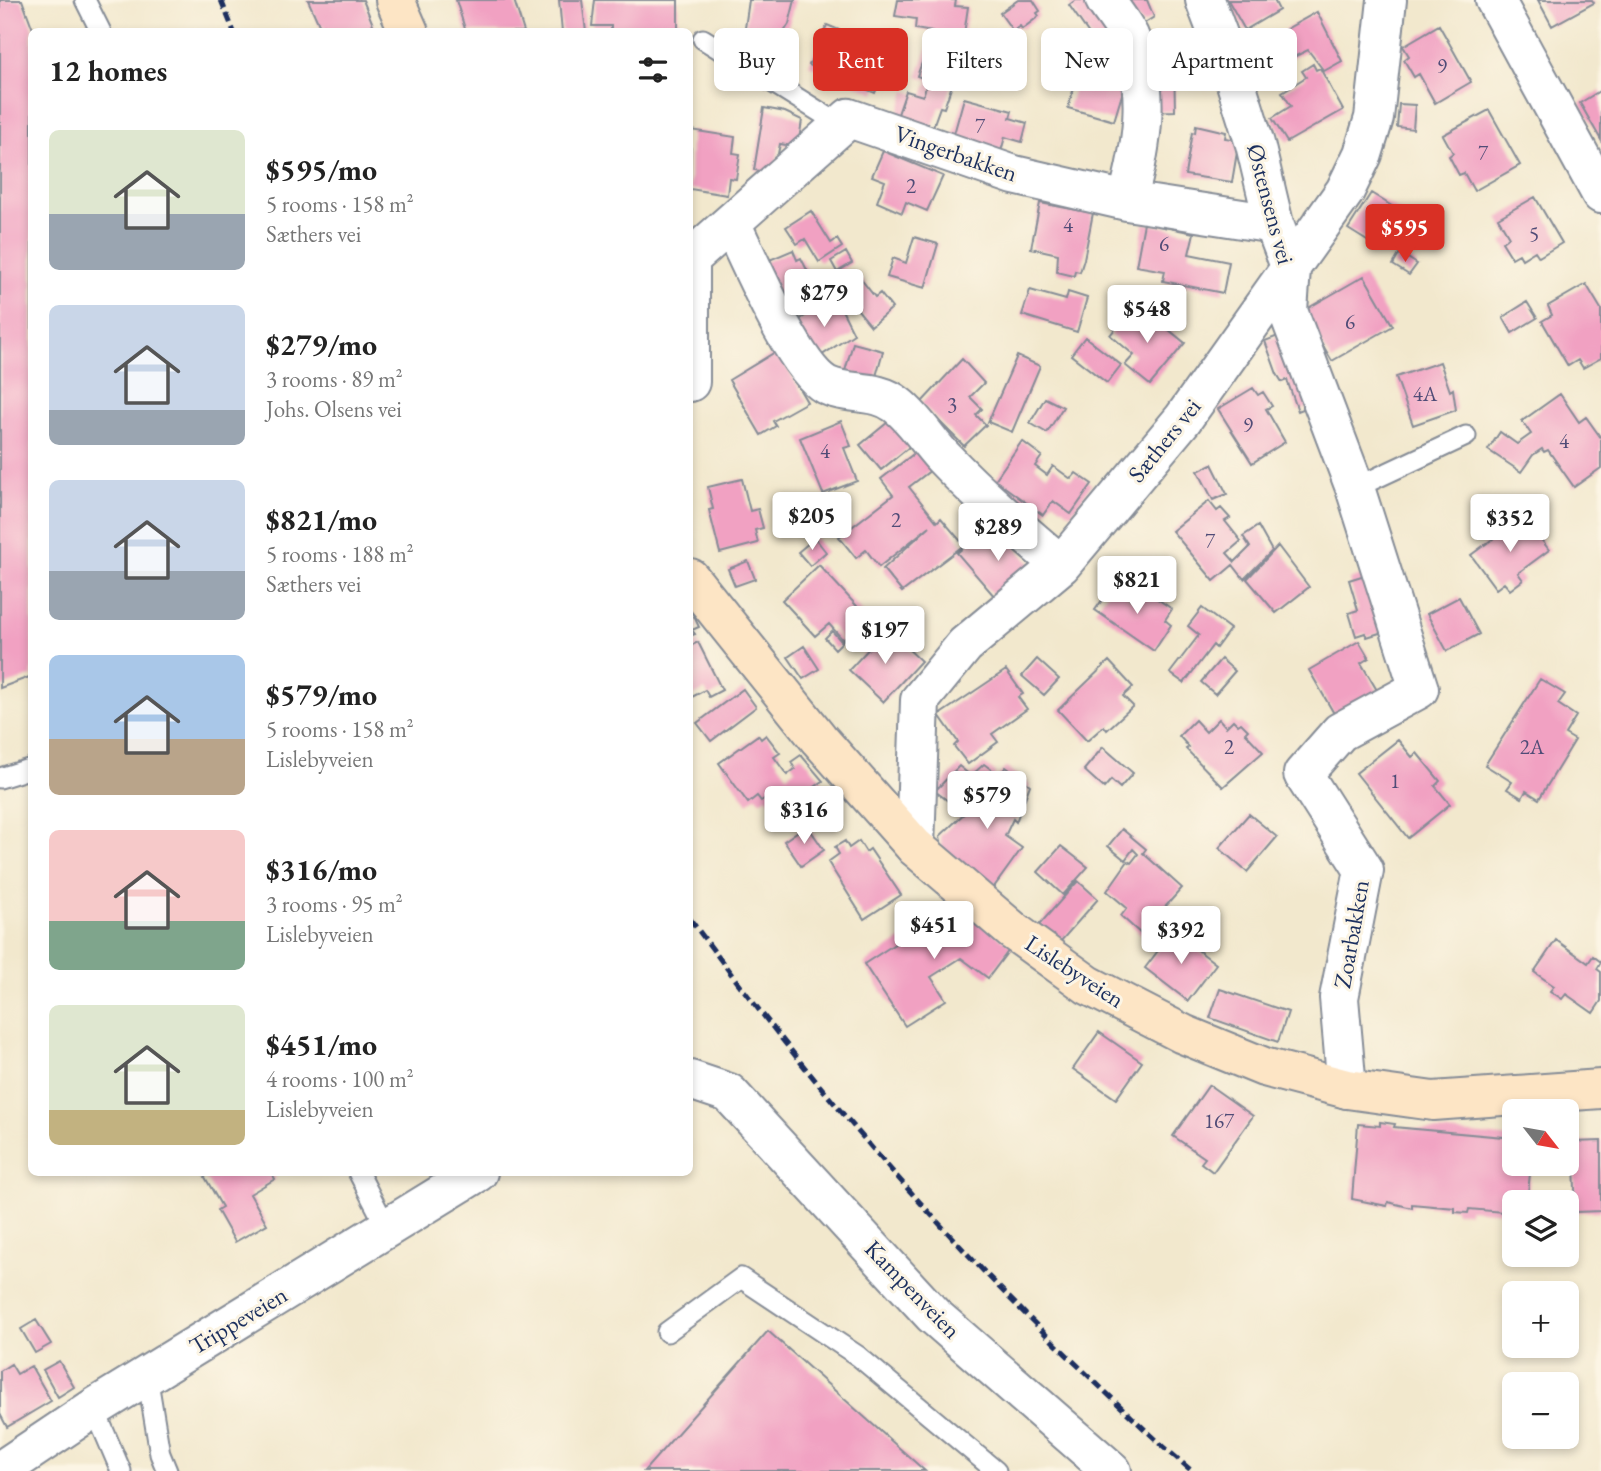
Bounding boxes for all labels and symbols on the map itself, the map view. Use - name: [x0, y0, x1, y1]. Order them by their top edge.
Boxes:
- house number: 9: [1437, 52, 1447, 79]
- house number: 7: [975, 112, 986, 139]
- street label: Vingerbakken: [890, 118, 1022, 189]
- house number: 7: [1478, 139, 1489, 166]
- street label: Østensens vei: [1240, 140, 1302, 268]
- house number: 2: [906, 172, 916, 199]
- pin: $595: [1364, 204, 1446, 264]
- house number: 4: [1063, 211, 1074, 238]
- house number: 5: [1529, 220, 1539, 247]
- house number: 6: [1159, 230, 1169, 257]
- pin: $279: [783, 270, 865, 329]
- pin: $548: [1106, 286, 1188, 345]
- house number: 6: [1345, 308, 1355, 335]
- house number: 4A: [1413, 380, 1438, 407]
- house number: 3: [947, 391, 957, 418]
- street label: Sæthers vei: [1121, 391, 1207, 488]
- house number: 9: [1243, 411, 1253, 438]
- house number: 4: [1559, 427, 1570, 454]
- house number: 4: [820, 437, 831, 464]
- pin: $205: [771, 492, 853, 552]
- pin: $352: [1469, 494, 1551, 554]
- pin: $289: [957, 504, 1039, 563]
- house number: 2: [891, 506, 901, 533]
- house number: 7: [1205, 527, 1216, 554]
- pin: $821: [1096, 556, 1178, 616]
- pin: $197: [844, 606, 926, 666]
- house number: 2: [1224, 733, 1234, 760]
- house number: 2A: [1520, 733, 1545, 760]
- house number: 1: [1390, 767, 1400, 794]
- pin: $579: [946, 772, 1028, 831]
- pin: $316: [763, 786, 845, 846]
- street label: Zoarbakken: [1326, 877, 1376, 991]
- pin: $451: [893, 902, 975, 961]
- pin: $392: [1140, 906, 1222, 966]
- street label: Lislebyveien: [1019, 927, 1131, 1015]
- north arrow: [1502, 1099, 1578, 1176]
- house number: 167: [1204, 1107, 1235, 1134]
- street label: Kampenveien: [858, 1233, 968, 1345]
- street label: Trippeveien: [183, 1278, 293, 1361]

